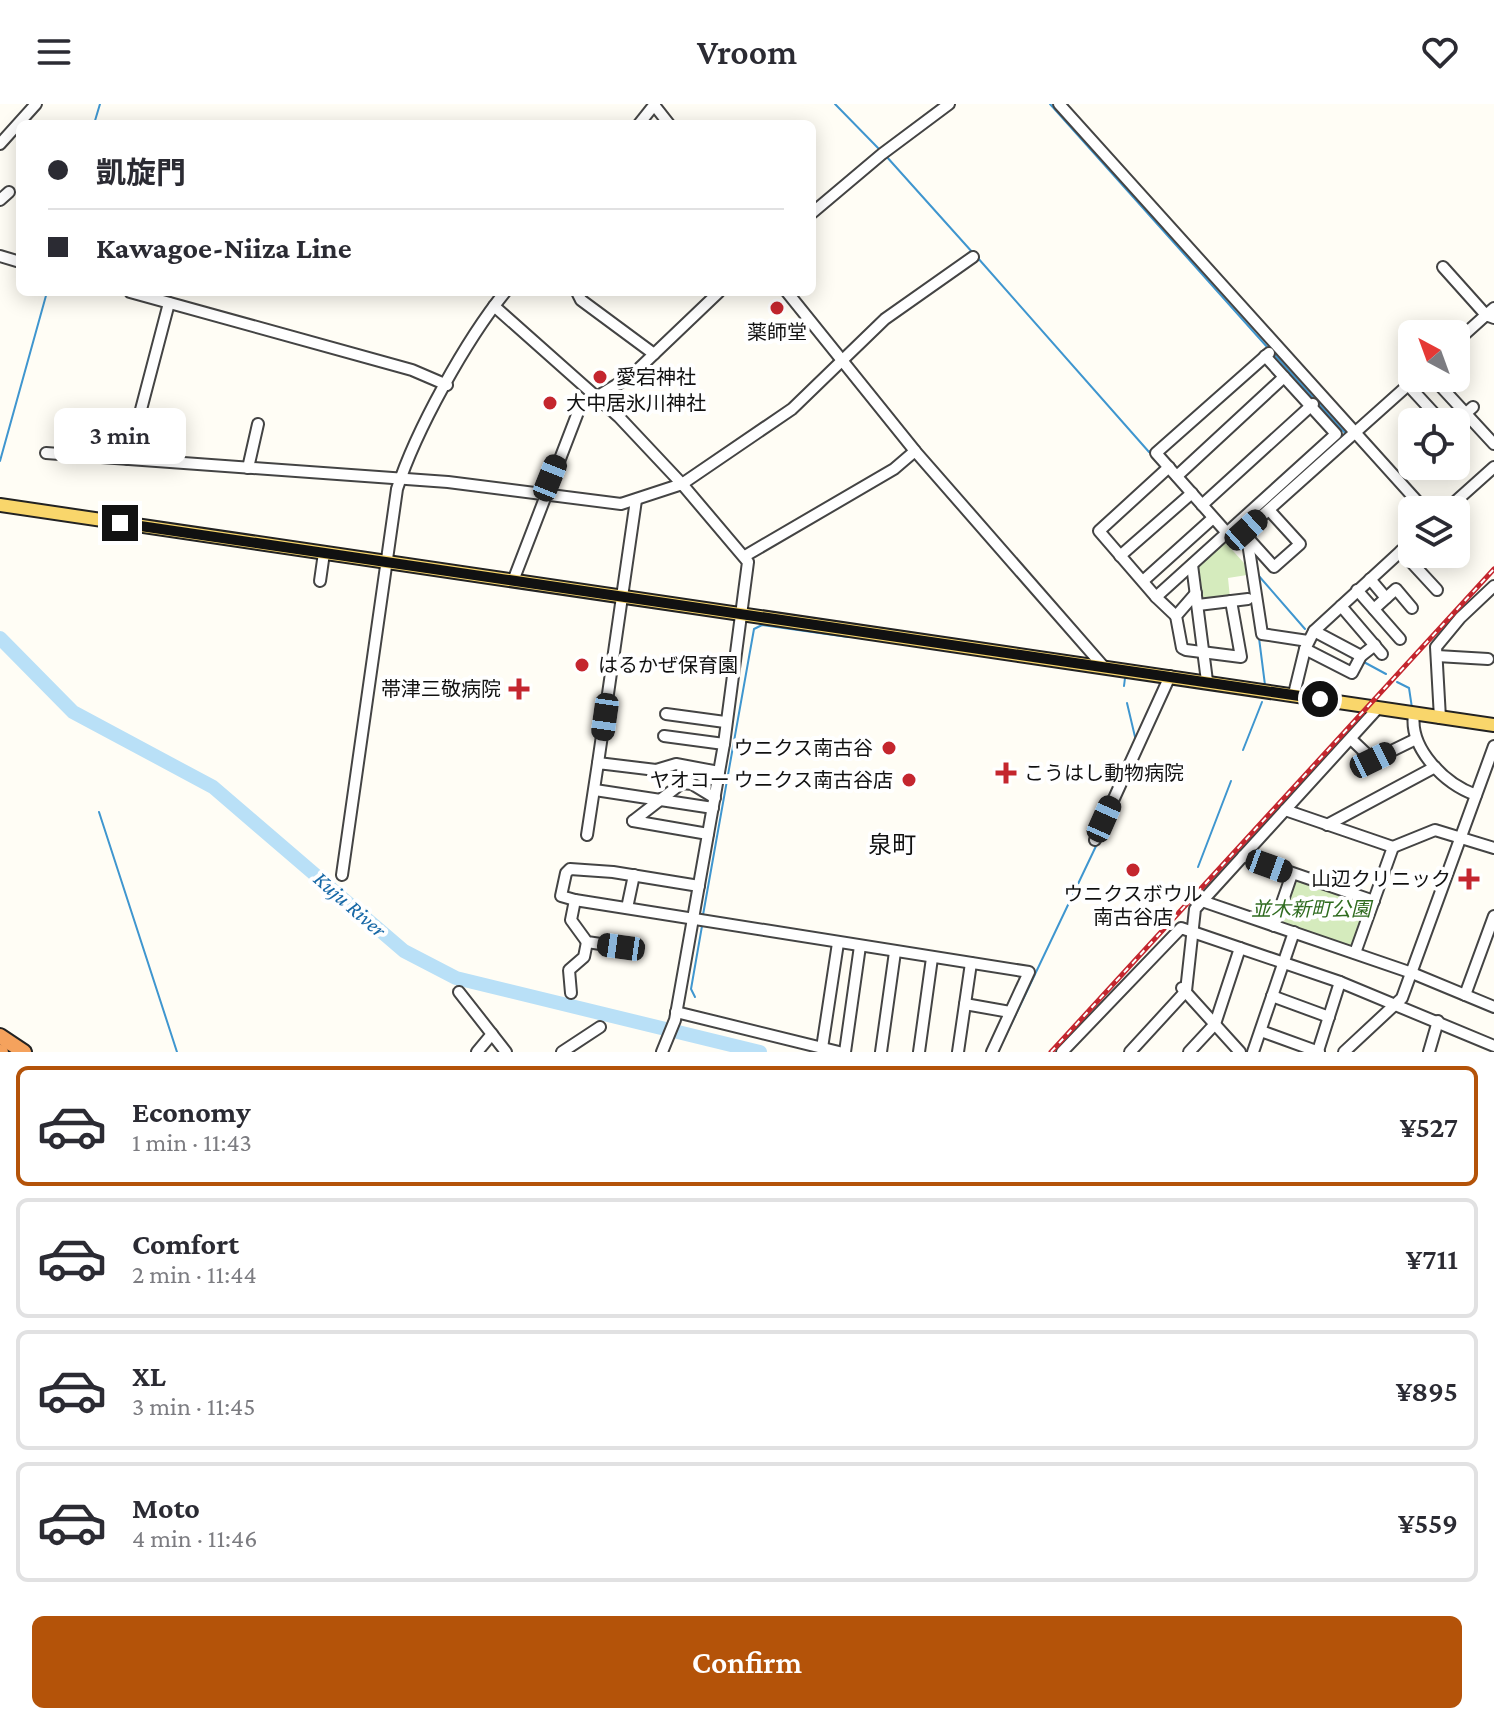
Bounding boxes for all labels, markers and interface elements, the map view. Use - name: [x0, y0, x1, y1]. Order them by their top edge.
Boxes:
- icon: menu: [32, 30, 76, 74]
- icon: heart: [1418, 30, 1462, 74]
- text: Vroom: [697, 32, 797, 72]
- text: 凱旋門: [96, 156, 186, 189]
- text: Kawagoe-Niiza Line: [96, 231, 352, 264]
- marker: 薬師堂: [768, 299, 786, 317]
- north arrow: [1398, 320, 1470, 392]
- map controls: [1398, 320, 1470, 568]
- place label: 薬師堂: [747, 321, 807, 343]
- place label: 愛宕神社: [616, 366, 696, 388]
- marker: 愛宕神社: [591, 368, 609, 386]
- place label: 大中居氷川神社: [566, 392, 706, 414]
- marker: 大中居氷川神社: [541, 394, 559, 412]
- callout: 3 min: [54, 407, 186, 463]
- button: locate: [1398, 408, 1470, 480]
- text: 3 min: [90, 421, 150, 450]
- car: [530, 451, 570, 505]
- button: layers: [1398, 496, 1470, 568]
- route end: [102, 505, 138, 541]
- car: [1220, 505, 1272, 555]
- place label: はるかぜ保育園: [598, 654, 738, 676]
- marker: はるかぜ保育園: [573, 656, 591, 674]
- place label: 帯津三敬病院: [381, 678, 501, 700]
- marker: 帯津三敬病院: [508, 678, 530, 700]
- route start: [1302, 681, 1338, 717]
- car: [590, 692, 620, 742]
- place label: ウニクス南古谷: [734, 737, 873, 759]
- marker: ウニクス南古谷: [880, 739, 898, 757]
- car: [1346, 739, 1400, 781]
- marker: こうはし動物病院: [995, 762, 1017, 784]
- place label: こうはし動物病院: [1024, 762, 1184, 784]
- place label: ヤオコー ウニクス南古谷店: [650, 769, 893, 791]
- marker: ヤオコー ウニクス南古谷店: [900, 771, 918, 789]
- car: [1083, 792, 1125, 846]
- district label: 泉町: [868, 831, 916, 858]
- car: [1242, 847, 1296, 885]
- marker: ウニクスボウル 南古谷店: [1124, 861, 1142, 879]
- water label: Kuju River: [308, 866, 392, 944]
- place label: 山辺クリニック: [1311, 868, 1451, 890]
- marker: 山辺クリニック: [1458, 868, 1480, 890]
- place label: ウニクスボウル 南古谷店: [1063, 883, 1203, 928]
- park label: 並木新町公園: [1251, 898, 1374, 920]
- car: [596, 932, 646, 962]
- icon: car: [36, 1090, 108, 1162]
- text: Economy: [132, 1095, 251, 1128]
- text: ¥527: [1400, 1110, 1458, 1143]
- text: 1 min · 11:43: [132, 1128, 252, 1157]
- icon: car: [36, 1222, 108, 1294]
- text: Comfort: [132, 1227, 239, 1260]
- text: ¥711: [1406, 1242, 1458, 1275]
- text: 2 min · 11:44: [132, 1260, 257, 1289]
- icon: car: [36, 1354, 108, 1426]
- text: XL: [132, 1359, 166, 1392]
- text: ¥895: [1396, 1374, 1458, 1407]
- text: 3 min · 11:45: [132, 1392, 256, 1421]
- icon: car: [36, 1486, 108, 1558]
- text: Moto: [132, 1491, 200, 1524]
- text: ¥559: [1398, 1506, 1458, 1539]
- text: 4 min · 11:46: [132, 1524, 258, 1553]
- button: Confirm: [32, 1616, 1462, 1708]

